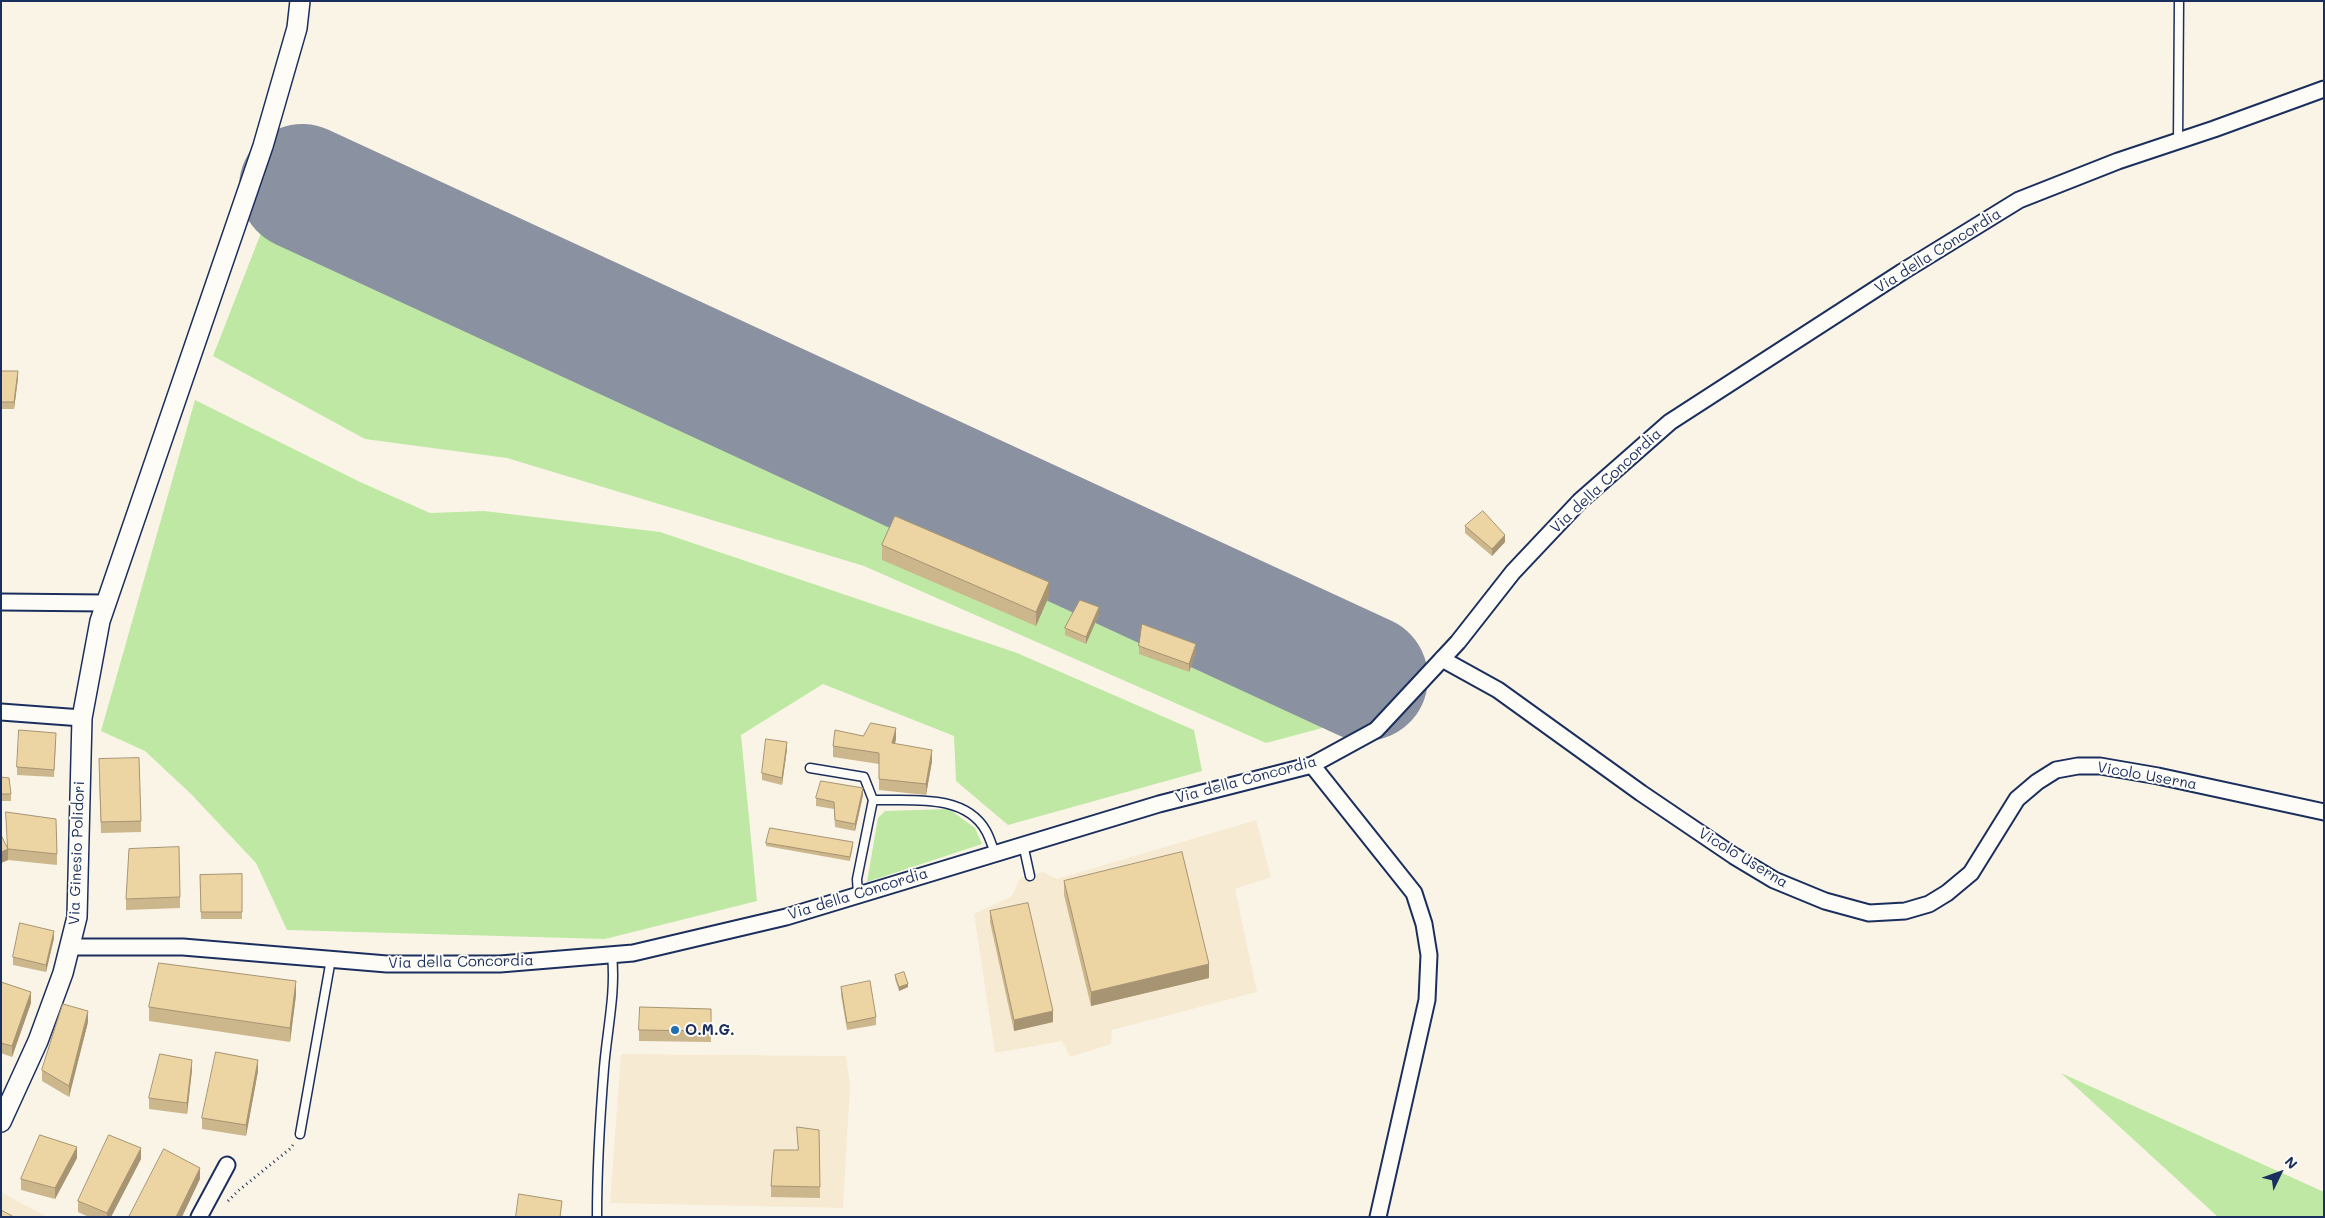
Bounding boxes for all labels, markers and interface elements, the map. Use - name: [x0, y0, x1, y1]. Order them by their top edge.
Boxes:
- street label: Via della Concordia: [1872, 205, 2004, 297]
- street label: Via della Concordia: [1547, 425, 1665, 537]
- street label: Via della Concordia: [1173, 752, 1319, 808]
- street label: Vicolo Userna: [2096, 758, 2198, 794]
- street label: Via Ginesio Polidori: [65, 781, 89, 925]
- street label: Vicolo Userna: [1695, 824, 1791, 892]
- street label: Via della Concordia: [786, 864, 930, 924]
- street label: Via della Concordia: [388, 952, 534, 972]
- place label: O.M.G.: [685, 1021, 735, 1039]
- marker: O.M.G.: [669, 1024, 681, 1036]
- north arrow: [2255, 1148, 2305, 1198]
- text: N: [2281, 1152, 2302, 1173]

